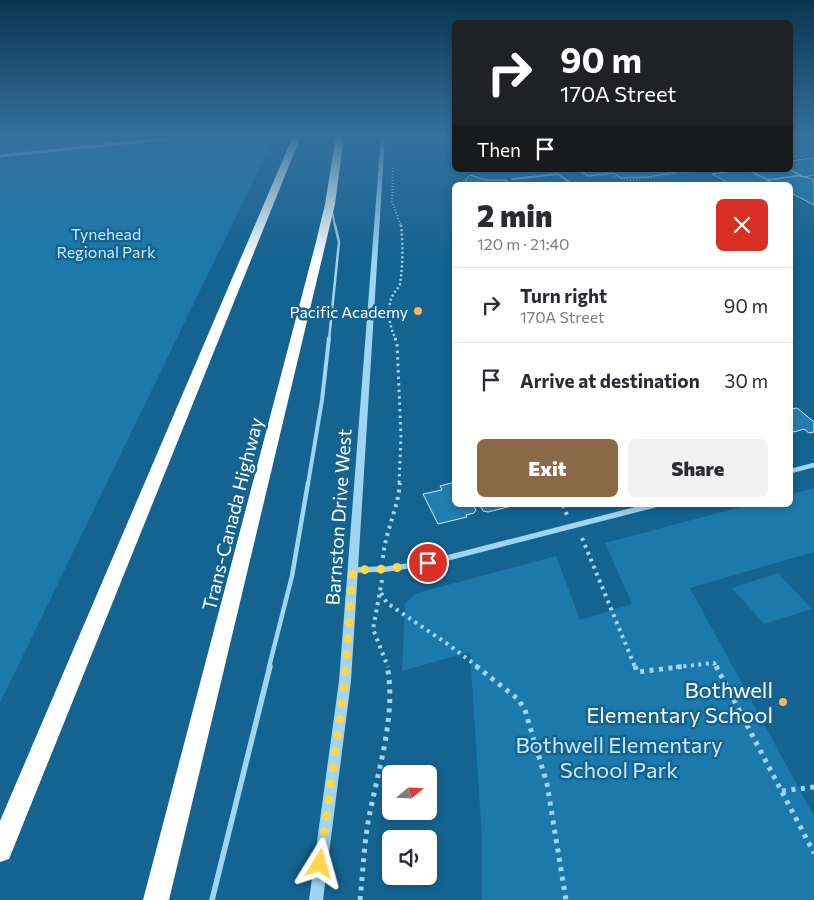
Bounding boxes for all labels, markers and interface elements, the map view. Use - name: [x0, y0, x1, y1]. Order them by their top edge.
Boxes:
- text: 90 m: [560, 37, 642, 80]
- icon: right: [477, 40, 542, 105]
- text: 170A Street: [560, 80, 676, 107]
- icon: arrive: [531, 135, 559, 163]
- text: Then: [477, 138, 521, 161]
- text: 2 min: [477, 196, 552, 233]
- button: close: [716, 199, 768, 251]
- park label: Tynehead Regional Park: [56, 224, 156, 261]
- text: 120 m · 21:40: [477, 234, 570, 253]
- text: Turn right: [520, 284, 607, 307]
- icon: right: [477, 291, 505, 319]
- text: 90 m: [724, 294, 768, 317]
- place label: Pacific Academy: [289, 302, 408, 321]
- marker: Pacific Academy: [412, 305, 424, 317]
- text: 170A Street: [520, 307, 605, 326]
- icon: arrive: [477, 366, 505, 394]
- text: Arrive at destination: [520, 369, 700, 392]
- text: 30 m: [725, 369, 768, 392]
- street label: Trans-Canada Highway: [197, 415, 267, 613]
- street label: Barnston Drive West: [320, 428, 356, 606]
- button: Exit: [477, 439, 618, 497]
- button: Share: [628, 439, 768, 497]
- pin: [407, 542, 449, 584]
- icon: arrive: [414, 549, 442, 577]
- place label: Bothwell Elementary School: [586, 676, 773, 728]
- marker: Bothwell Elementary School: [777, 696, 789, 708]
- park label: Bothwell Elementary School Park: [515, 731, 723, 783]
- north arrow: [382, 765, 438, 820]
- map controls: [382, 765, 437, 885]
- button: sound: [382, 830, 437, 885]
- position arrow: [293, 837, 345, 889]

